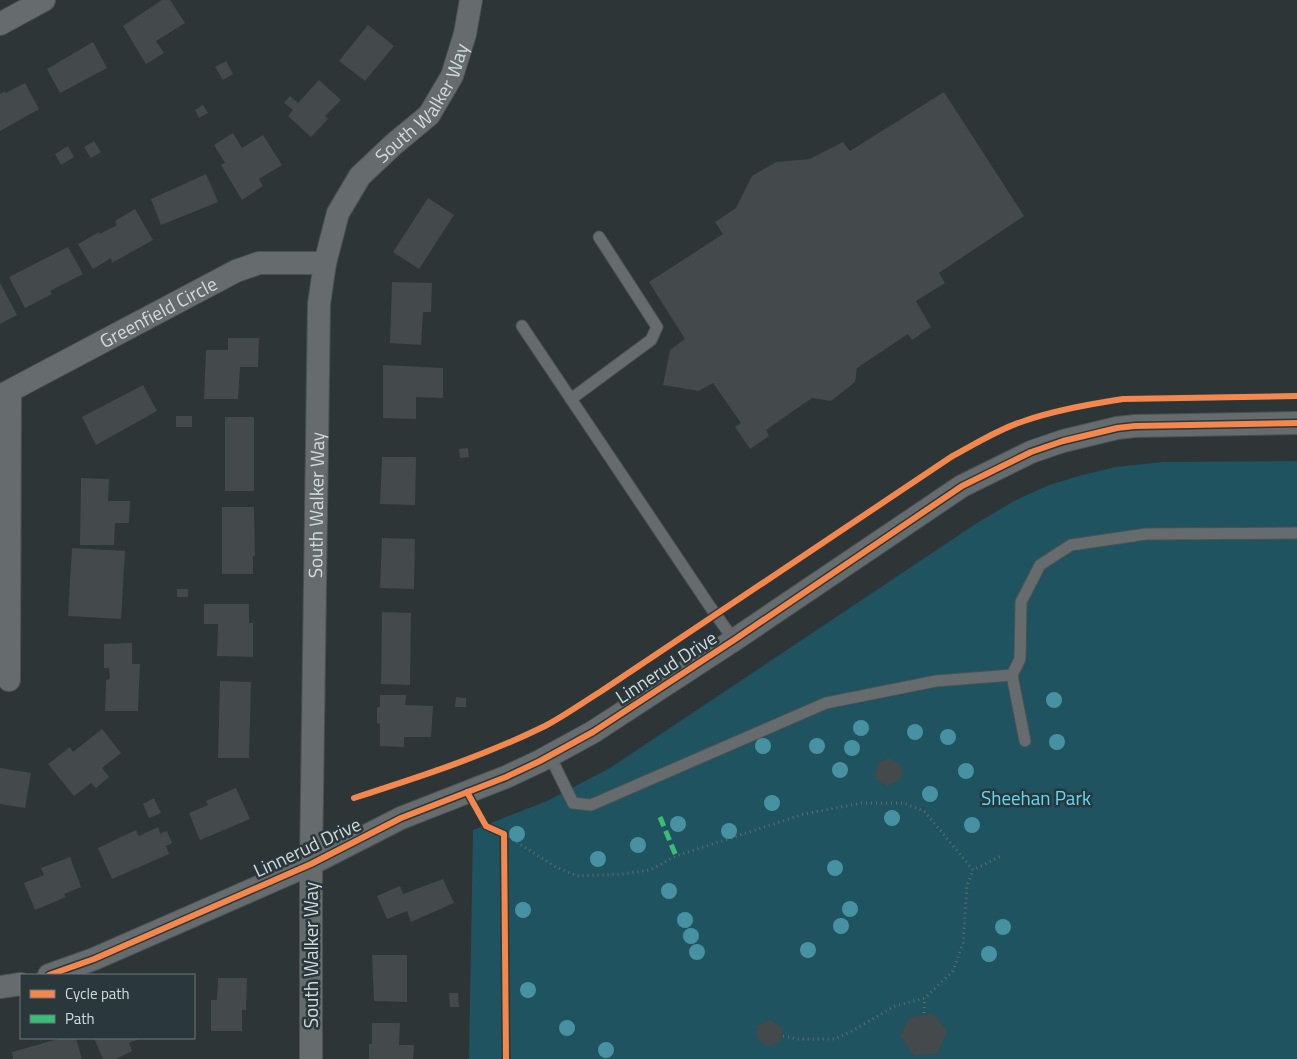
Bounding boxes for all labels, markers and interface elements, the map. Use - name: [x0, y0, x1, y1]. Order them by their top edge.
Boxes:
- street label: South Walker Way: [368, 39, 475, 169]
- street label: Greenfield Circle: [94, 269, 222, 355]
- street label: South Walker Way: [300, 432, 331, 578]
- street label: Linnerud Drive: [609, 623, 722, 710]
- park label: Sheehan Park: [981, 783, 1091, 812]
- street label: Linnerud Drive: [248, 809, 365, 884]
- street label: South Walker Way: [296, 882, 325, 1028]
- legend: [20, 974, 195, 1039]
- text: Cycle path: [65, 982, 130, 1005]
- text: Path: [65, 1007, 95, 1030]

